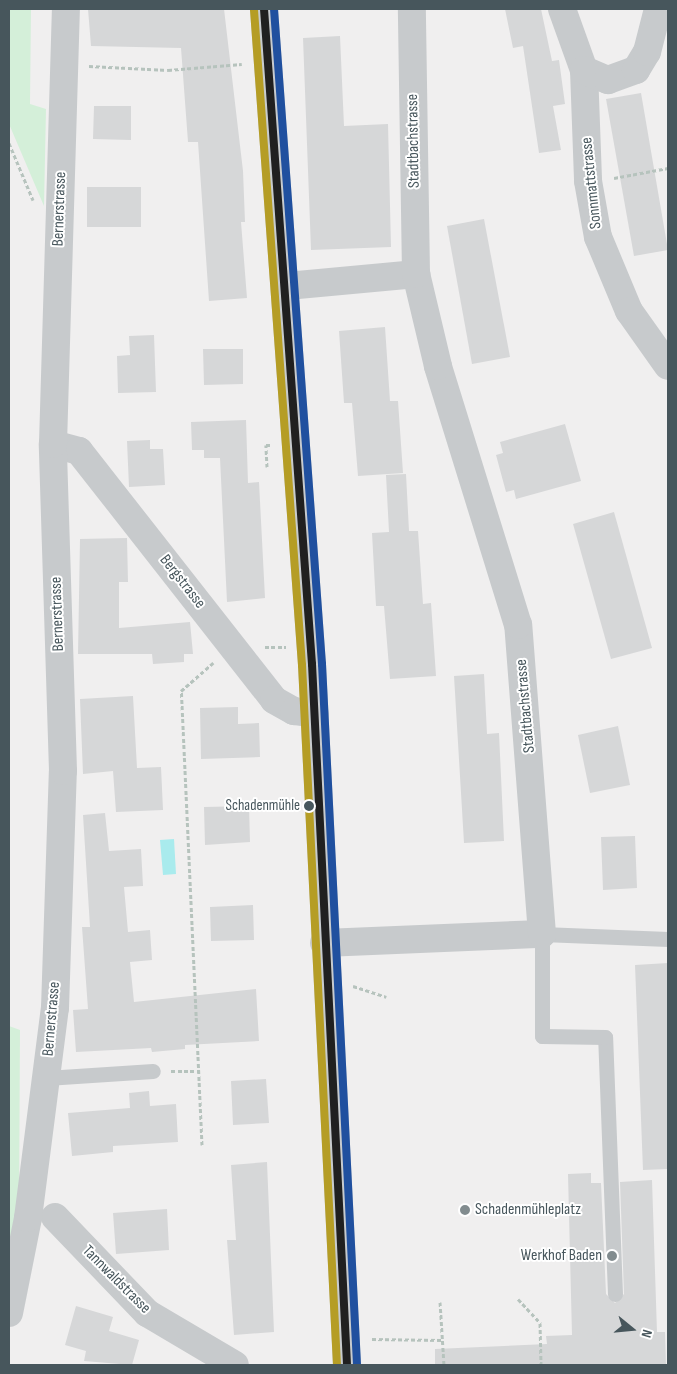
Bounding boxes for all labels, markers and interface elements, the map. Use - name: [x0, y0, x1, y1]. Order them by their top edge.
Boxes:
- street label: Stadtbachstrasse: [404, 94, 424, 188]
- street label: Sonnmattstrasse: [578, 136, 606, 230]
- street label: Bernerstrasse: [49, 171, 71, 247]
- street label: Bergstrasse: [155, 551, 209, 613]
- street label: Bernerstrasse: [47, 576, 69, 652]
- street label: Stadtbachstrasse: [512, 658, 540, 754]
- place label: Schadenmühle: [226, 797, 300, 815]
- marker: Schadenmühle: [304, 801, 314, 811]
- street label: Bernerstrasse: [39, 981, 65, 1057]
- place label: Schadenmühleplatz: [475, 1200, 581, 1220]
- marker: Schadenmühleplatz: [459, 1204, 471, 1216]
- street label: Tannwaldstrasse: [78, 1242, 154, 1318]
- place label: Werkhof Baden: [521, 1246, 602, 1266]
- marker: Werkhof Baden: [606, 1250, 618, 1262]
- north arrow: [607, 1304, 657, 1354]
- text: N: [638, 1327, 656, 1340]

